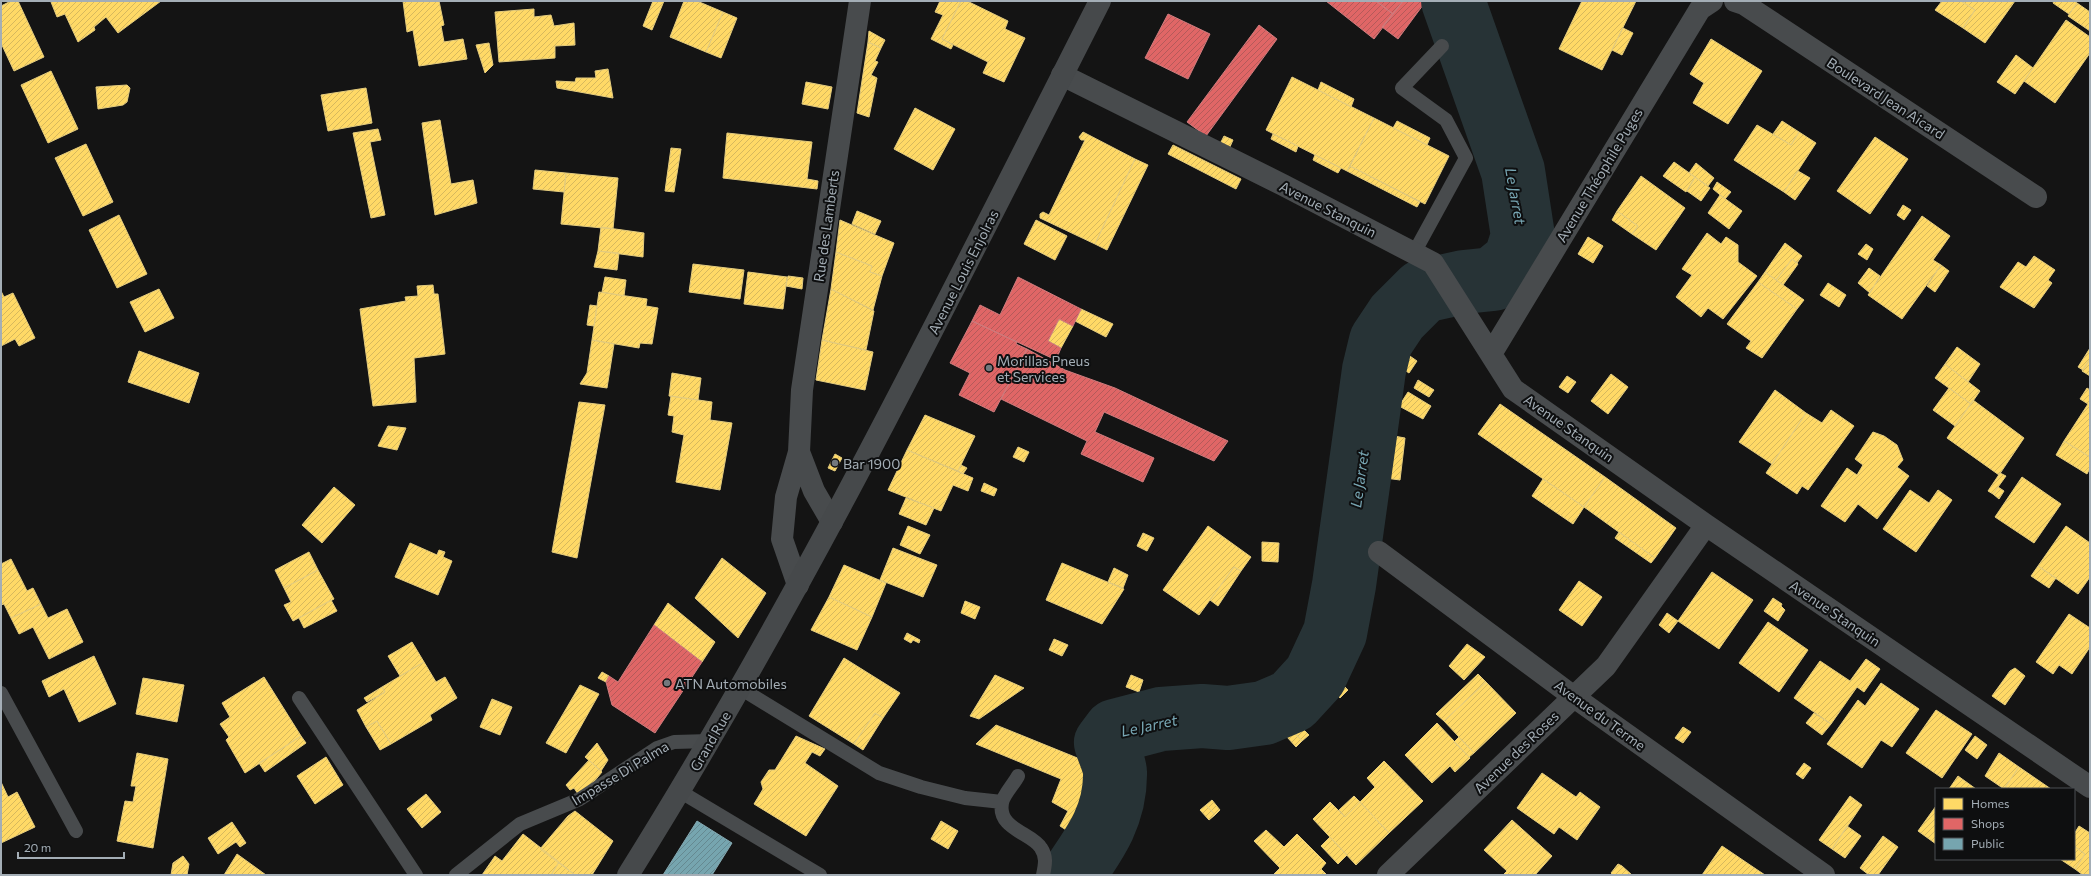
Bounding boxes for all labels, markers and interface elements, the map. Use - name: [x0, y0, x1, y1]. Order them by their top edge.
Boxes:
- street label: Boulevard Jean Aicard: [1824, 54, 1948, 142]
- street label: Avenue Théophile Puges: [1552, 105, 1646, 245]
- water label: Le Jarret: [1502, 166, 1530, 227]
- street label: Rue des Lamberts: [810, 169, 842, 283]
- street label: Avenue Stanquin: [1277, 177, 1379, 241]
- street label: Avenue Louis Enjolras: [924, 207, 1002, 337]
- place label: Morillas Pneus et Services: [997, 352, 1090, 385]
- marker: Morillas Pneus et Services: [984, 363, 994, 373]
- street label: Avenue Stanquin: [1521, 391, 1617, 465]
- water label: Le Jarret: [1346, 449, 1372, 509]
- place label: Bar 1900: [843, 455, 900, 472]
- marker: Bar 1900: [830, 458, 840, 468]
- street label: Avenue Stanquin: [1786, 576, 1884, 650]
- place label: ATN Automobiles: [675, 675, 787, 692]
- street label: Avenue du Terme: [1551, 676, 1649, 754]
- marker: ATN Automobiles: [662, 678, 672, 688]
- street label: Avenue des Roses: [1470, 707, 1562, 797]
- street label: Grand Rue: [686, 708, 734, 774]
- water label: Le Jarret: [1119, 710, 1180, 740]
- street label: Impasse Di Palma: [568, 737, 672, 809]
- legend: [1935, 788, 2075, 860]
- text: Homes: [1971, 796, 2009, 810]
- text: Shops: [1971, 816, 2005, 830]
- scale bar: [18, 834, 124, 860]
- text: Public: [1971, 836, 2004, 850]
- text: 20 m: [24, 840, 51, 854]

